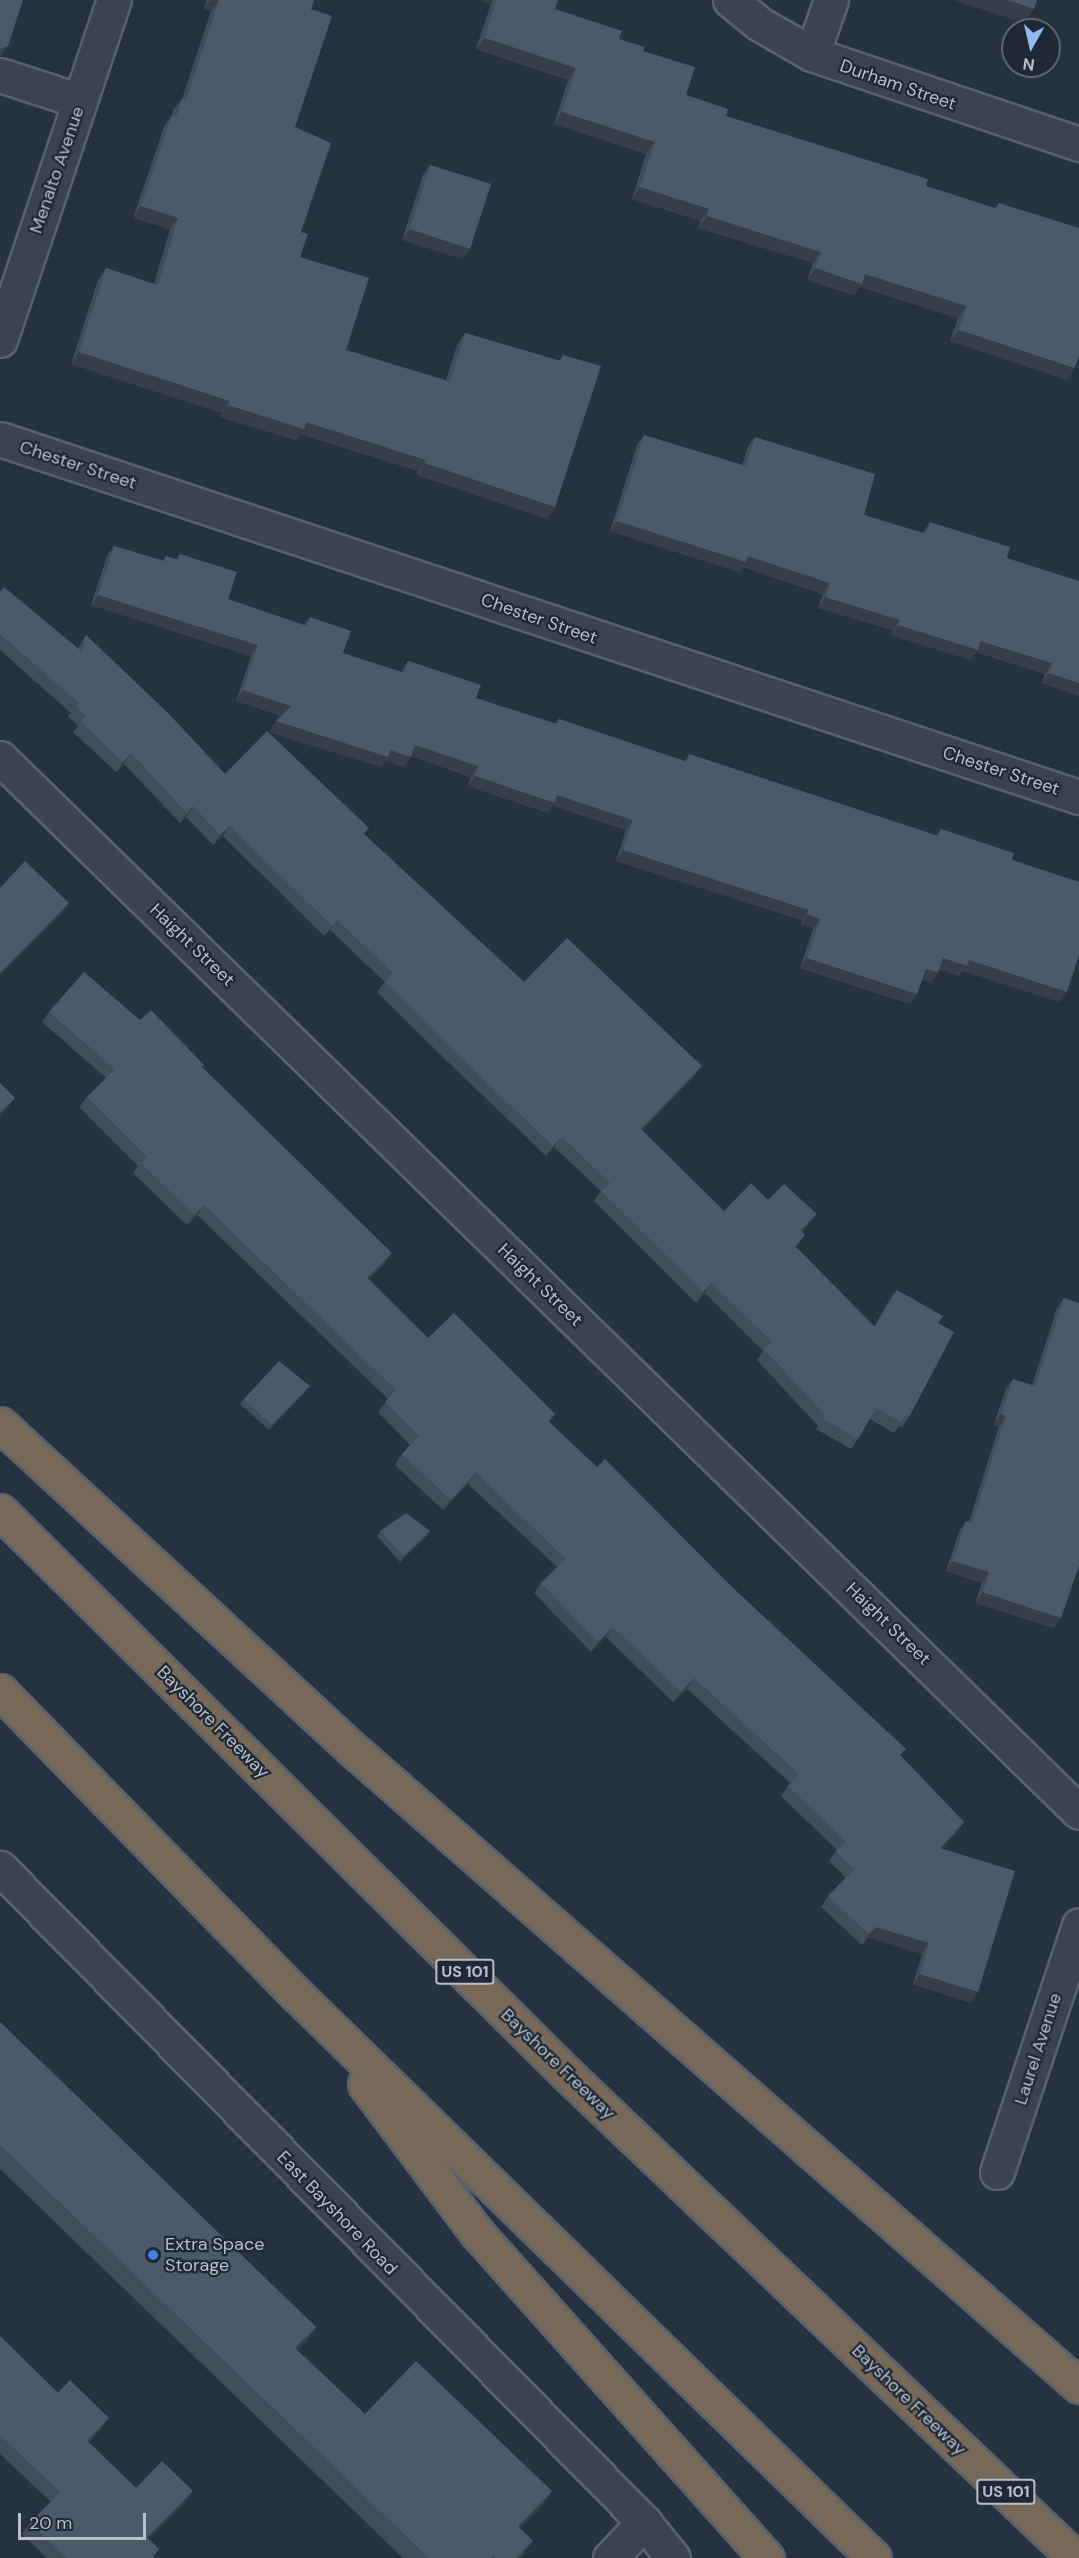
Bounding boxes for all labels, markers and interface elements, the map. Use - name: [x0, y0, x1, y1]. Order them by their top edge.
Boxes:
- north arrow: [1001, 18, 1061, 78]
- text: N: [1021, 53, 1036, 76]
- street label: Durham Street: [837, 55, 959, 115]
- street label: Menalto Avenue: [25, 104, 89, 236]
- street label: Chester Street: [17, 436, 139, 494]
- street label: Chester Street: [478, 589, 600, 649]
- street label: Chester Street: [940, 742, 1062, 800]
- street label: Haight Street: [145, 899, 239, 991]
- street label: Haight Street: [493, 1239, 587, 1331]
- street label: Haight Street: [841, 1578, 935, 1670]
- street label: Bayshore Freeway: [152, 1661, 274, 1783]
- road number: US 101: [435, 1959, 495, 1985]
- street label: Laurel Avenue: [1010, 1990, 1066, 2108]
- street label: Bayshore Freeway: [496, 2004, 620, 2124]
- street label: East Bayshore Road: [272, 2147, 402, 2279]
- place label: Extra Space Storage: [165, 2234, 264, 2276]
- marker: Extra Space Storage: [146, 2248, 160, 2262]
- street label: Bayshore Freeway: [847, 2340, 971, 2460]
- road number: US 101: [976, 2479, 1036, 2505]
- scale bar: [21, 2501, 148, 2539]
- text: 20 m: [29, 2511, 72, 2535]

